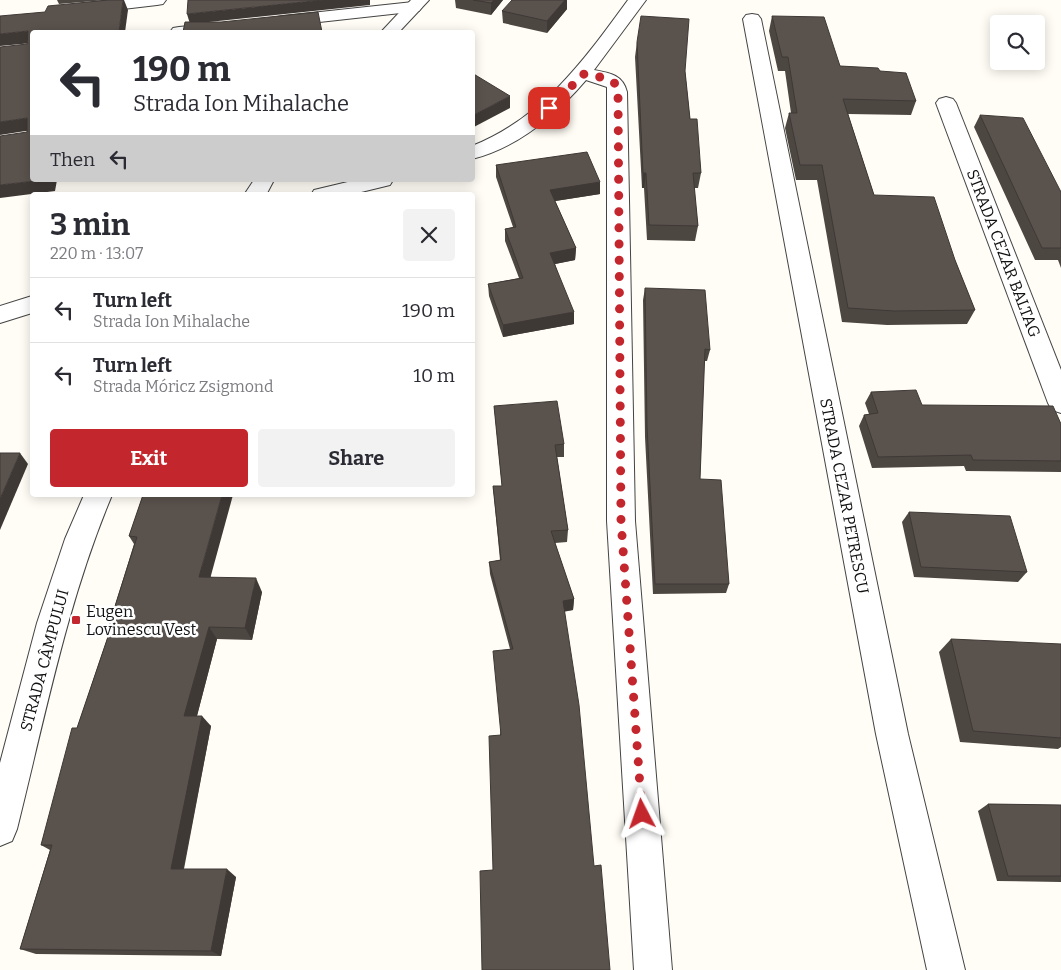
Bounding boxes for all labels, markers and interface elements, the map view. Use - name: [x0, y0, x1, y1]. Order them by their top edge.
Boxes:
- map controls: [990, 15, 1045, 70]
- button: search: [990, 15, 1045, 70]
- text: 190 m: [133, 48, 231, 90]
- icon: left: [50, 50, 115, 115]
- pin: [528, 87, 570, 129]
- text: Strada Ion Mihalache: [133, 90, 349, 117]
- icon: arrive: [535, 94, 563, 122]
- icon: left: [105, 145, 133, 173]
- text: Then: [50, 148, 95, 171]
- street label: STRADA CEZAR BALTAG: [963, 167, 1044, 340]
- text: 3 min: [50, 207, 130, 243]
- button: close: [403, 209, 455, 261]
- text: 220 m · 13:07: [50, 244, 143, 263]
- text: Turn left: [93, 289, 172, 312]
- icon: left: [50, 296, 78, 324]
- text: 190 m: [402, 299, 455, 322]
- text: Strada Ion Mihalache: [93, 312, 250, 331]
- text: Turn left: [93, 354, 172, 377]
- icon: left: [50, 361, 78, 389]
- text: 10 m: [413, 364, 455, 387]
- text: Strada Móricz Zsigmond: [93, 377, 273, 396]
- street label: STRADA CEZAR PETRESCU: [816, 397, 873, 596]
- button: Exit: [50, 429, 248, 487]
- button: Share: [258, 429, 455, 487]
- street label: STRADA CÂMPULUI: [15, 587, 73, 733]
- place label: Eugen Lovinescu Vest: [86, 602, 197, 639]
- marker: Eugen Lovinescu Vest: [70, 614, 82, 626]
- position arrow: [615, 787, 667, 839]

